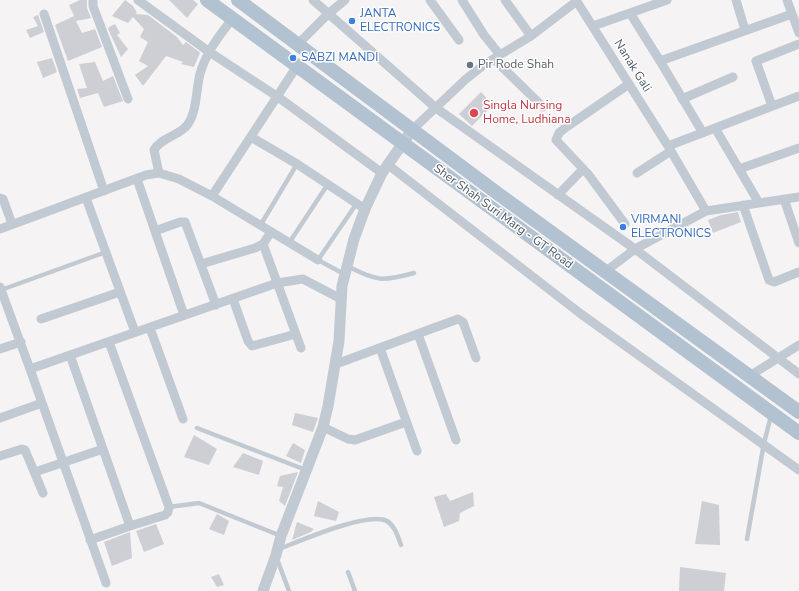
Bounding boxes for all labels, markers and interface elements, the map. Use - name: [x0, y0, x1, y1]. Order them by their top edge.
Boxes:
- place label: JANTA ELECTRONICS: [360, 7, 440, 35]
- marker: JANTA ELECTRONICS: [347, 16, 357, 26]
- street label: Nanak Gali: [610, 37, 654, 95]
- place label: SABZI MANDI: [301, 51, 378, 65]
- marker: SABZI MANDI: [288, 53, 298, 63]
- place label: Pir Rode Shah: [478, 58, 554, 72]
- marker: Pir Rode Shah: [465, 60, 475, 70]
- place label: Singla Nursing Home, Ludhiana: [483, 99, 571, 127]
- marker: Singla Nursing Home, Ludhiana: [468, 107, 480, 119]
- street label: Sher Shah Suri Marg - GT Road: [431, 162, 575, 272]
- place label: VIRMANI ELECTRONICS: [631, 213, 711, 241]
- marker: VIRMANI ELECTRONICS: [618, 222, 628, 232]

